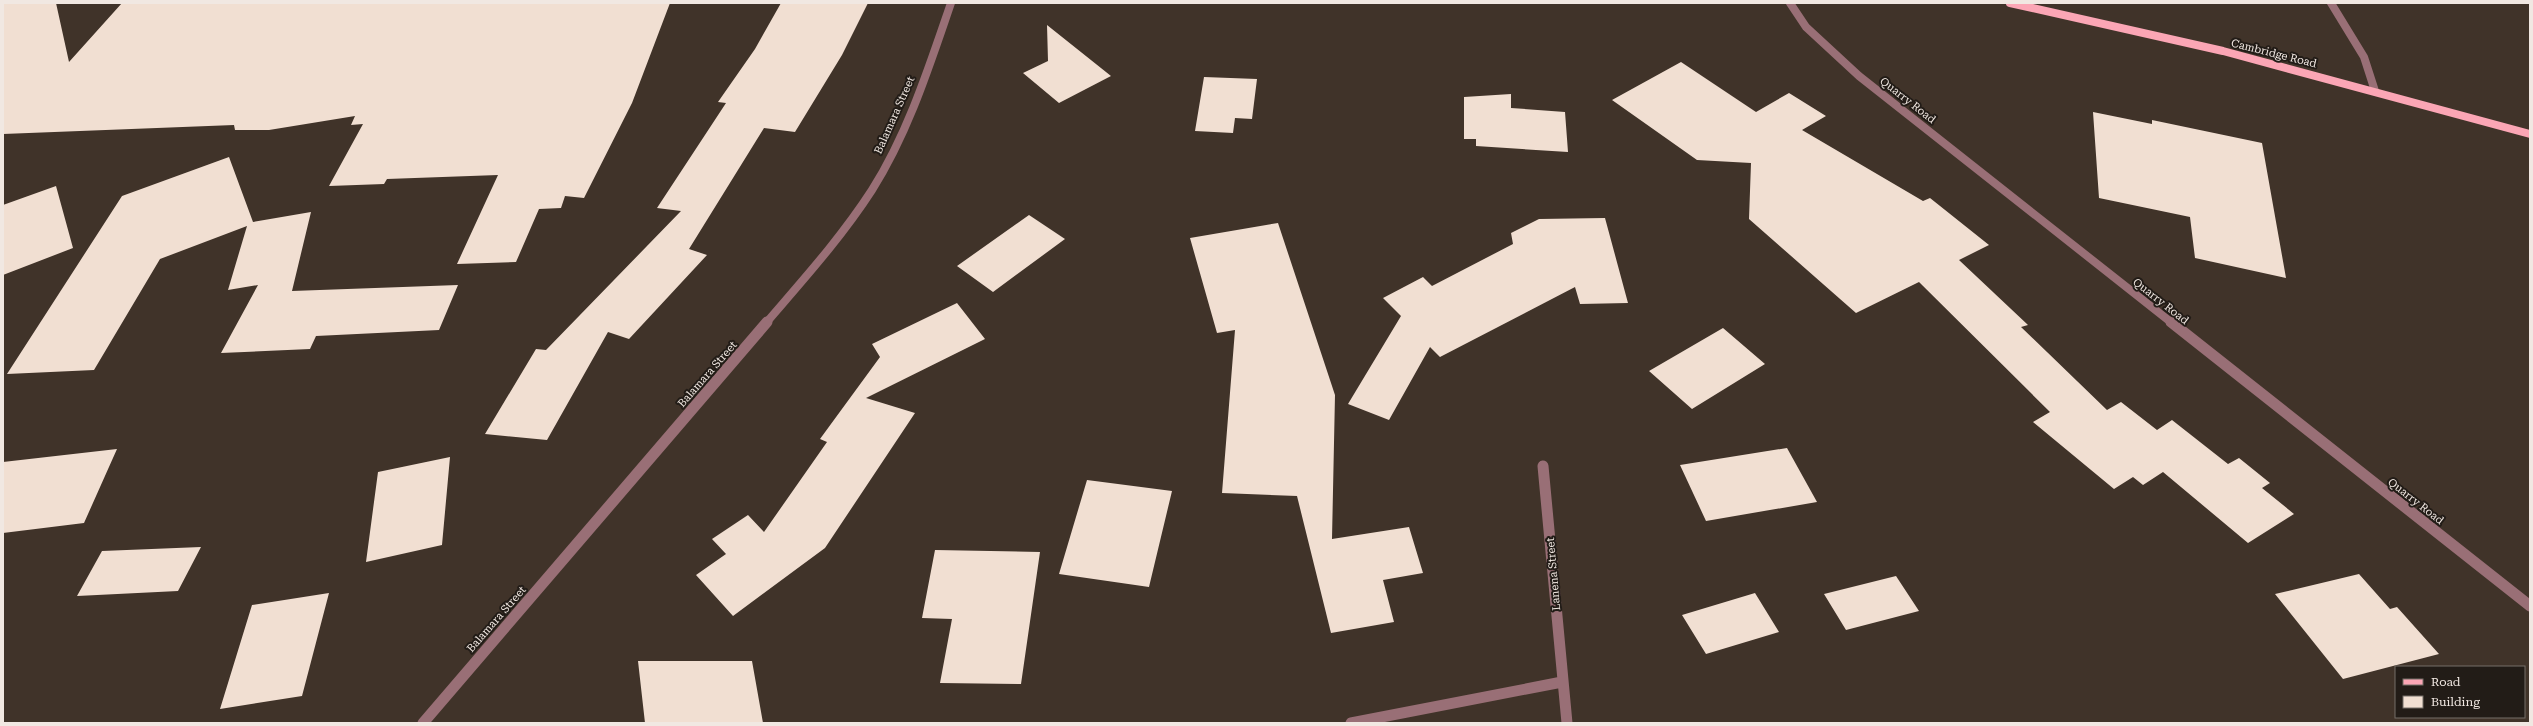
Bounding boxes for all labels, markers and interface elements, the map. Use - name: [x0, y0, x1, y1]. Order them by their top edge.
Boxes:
- street label: Cambridge Road: [2230, 37, 2318, 70]
- street label: Balamara Street: [872, 74, 917, 156]
- street label: Quarry Road: [1877, 75, 1938, 126]
- street label: Quarry Road: [2130, 276, 2191, 327]
- street label: Balamara Street: [675, 339, 740, 410]
- street label: Quarry Road: [2385, 476, 2446, 527]
- street label: Lanena Street: [1544, 537, 1563, 611]
- street label: Balamara Street: [464, 584, 529, 655]
- legend: [2395, 666, 2525, 718]
- text: Road: [2431, 675, 2461, 689]
- text: Building: [2431, 695, 2480, 709]

